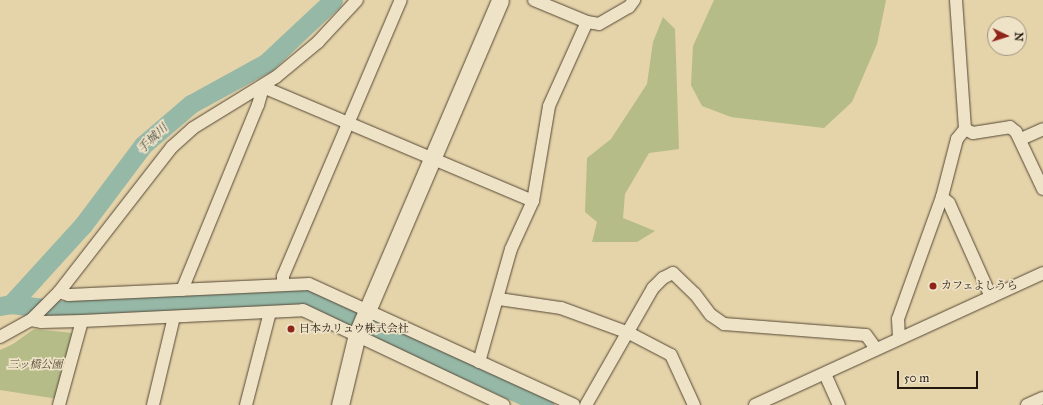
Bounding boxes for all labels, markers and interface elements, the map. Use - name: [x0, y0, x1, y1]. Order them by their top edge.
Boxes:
- north arrow: [987, 16, 1027, 56]
- text: N: [1012, 32, 1025, 42]
- water label: 手城川: [135, 121, 171, 157]
- place label: カフェよしうら: [941, 279, 1018, 293]
- marker: カフェよしうら: [928, 281, 938, 291]
- place label: 日本カリュウ株式会社: [299, 322, 409, 336]
- marker: 日本カリュウ株式会社: [286, 324, 296, 334]
- park label: 三ッ橋公園: [8, 358, 62, 372]
- scale bar: [899, 363, 980, 389]
- text: 50 m: [904, 371, 929, 385]

